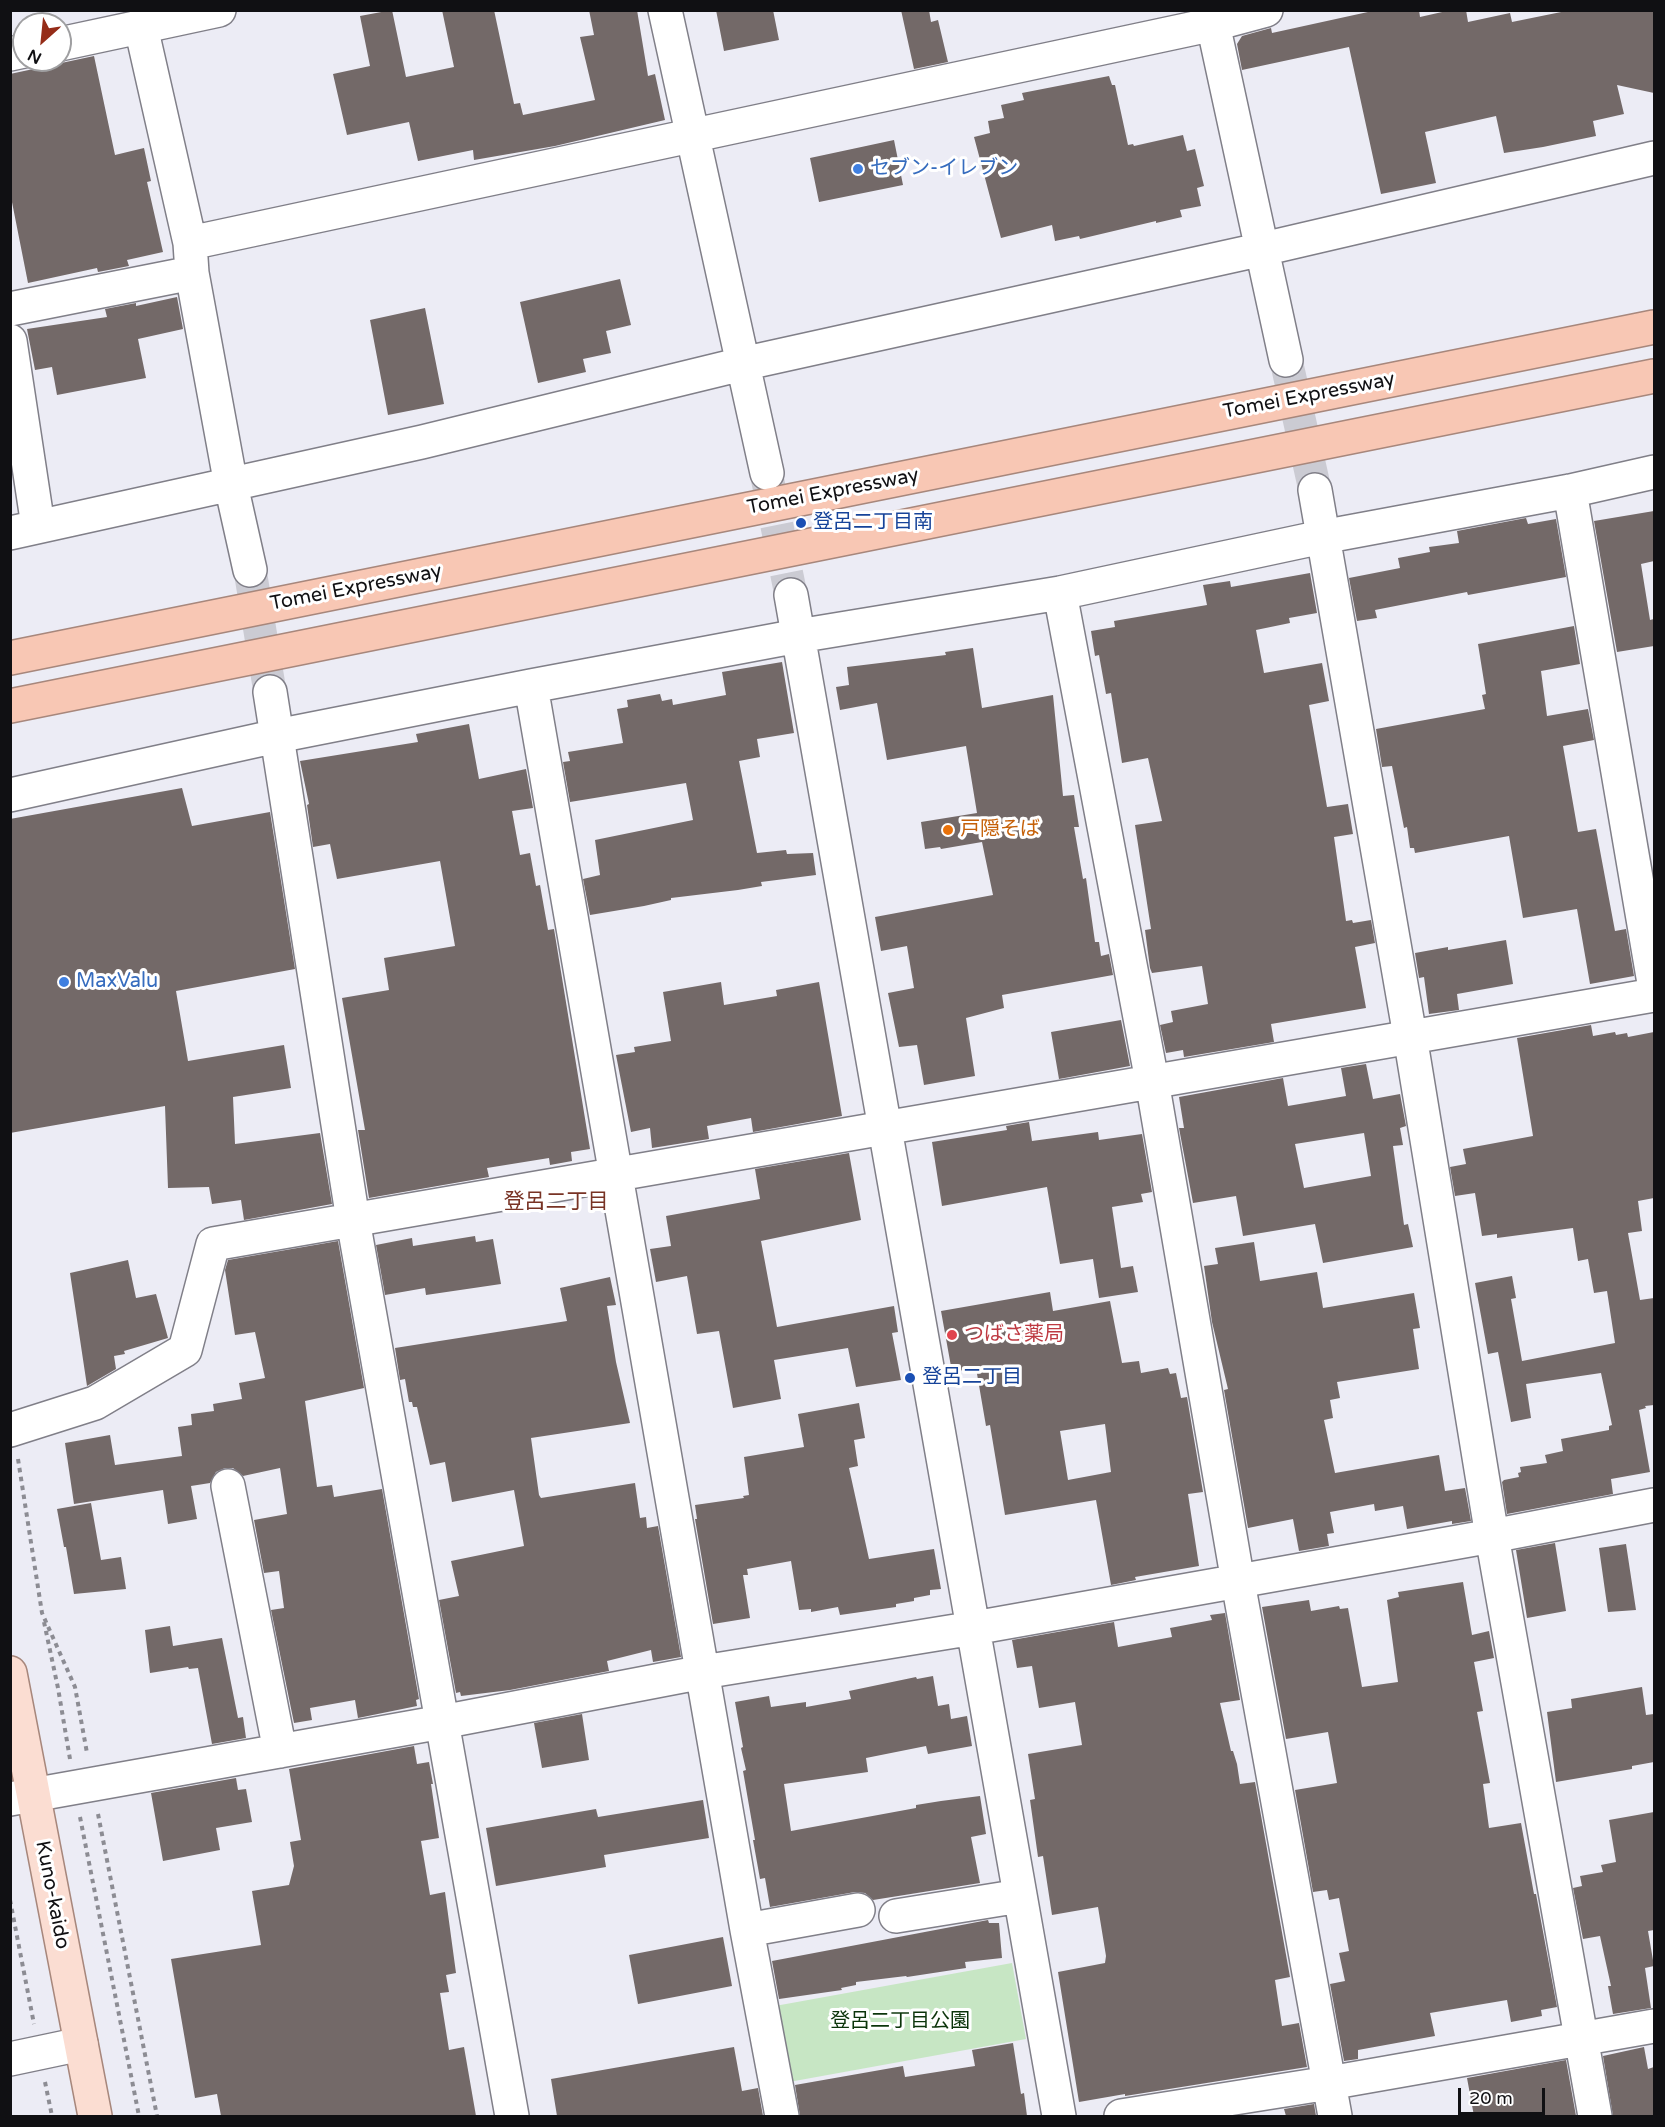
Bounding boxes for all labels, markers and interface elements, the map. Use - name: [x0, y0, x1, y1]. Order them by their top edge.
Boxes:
- north arrow: [12, 12, 72, 72]
- text: N: [24, 44, 45, 68]
- place label: セブン-イレブン: [870, 157, 1018, 181]
- marker: セブン-イレブン: [851, 162, 865, 176]
- street label: Tomei Expressway: [1221, 368, 1397, 424]
- street label: Tomei Expressway: [745, 464, 921, 520]
- place label: 登呂二丁目南: [813, 511, 933, 535]
- marker: 登呂二丁目南: [794, 516, 808, 530]
- street label: Tomei Expressway: [268, 560, 444, 616]
- place label: 戸隠そば: [960, 818, 1040, 842]
- marker: 戸隠そば: [941, 823, 955, 837]
- place label: MaxValu: [76, 970, 158, 994]
- marker: MaxValu: [57, 975, 71, 989]
- district label: 登呂二丁目: [504, 1189, 608, 1215]
- place label: つばさ薬局: [964, 1323, 1064, 1347]
- marker: つばさ薬局: [945, 1328, 959, 1342]
- place label: 登呂二丁目: [922, 1366, 1022, 1390]
- marker: 登呂二丁目: [903, 1371, 917, 1385]
- street label: Kuno-kaido: [30, 1839, 74, 1951]
- park label: 登呂二丁目公園: [830, 2010, 970, 2034]
- scale bar: [1461, 2076, 1548, 2114]
- text: 20 m: [1469, 2087, 1513, 2109]

